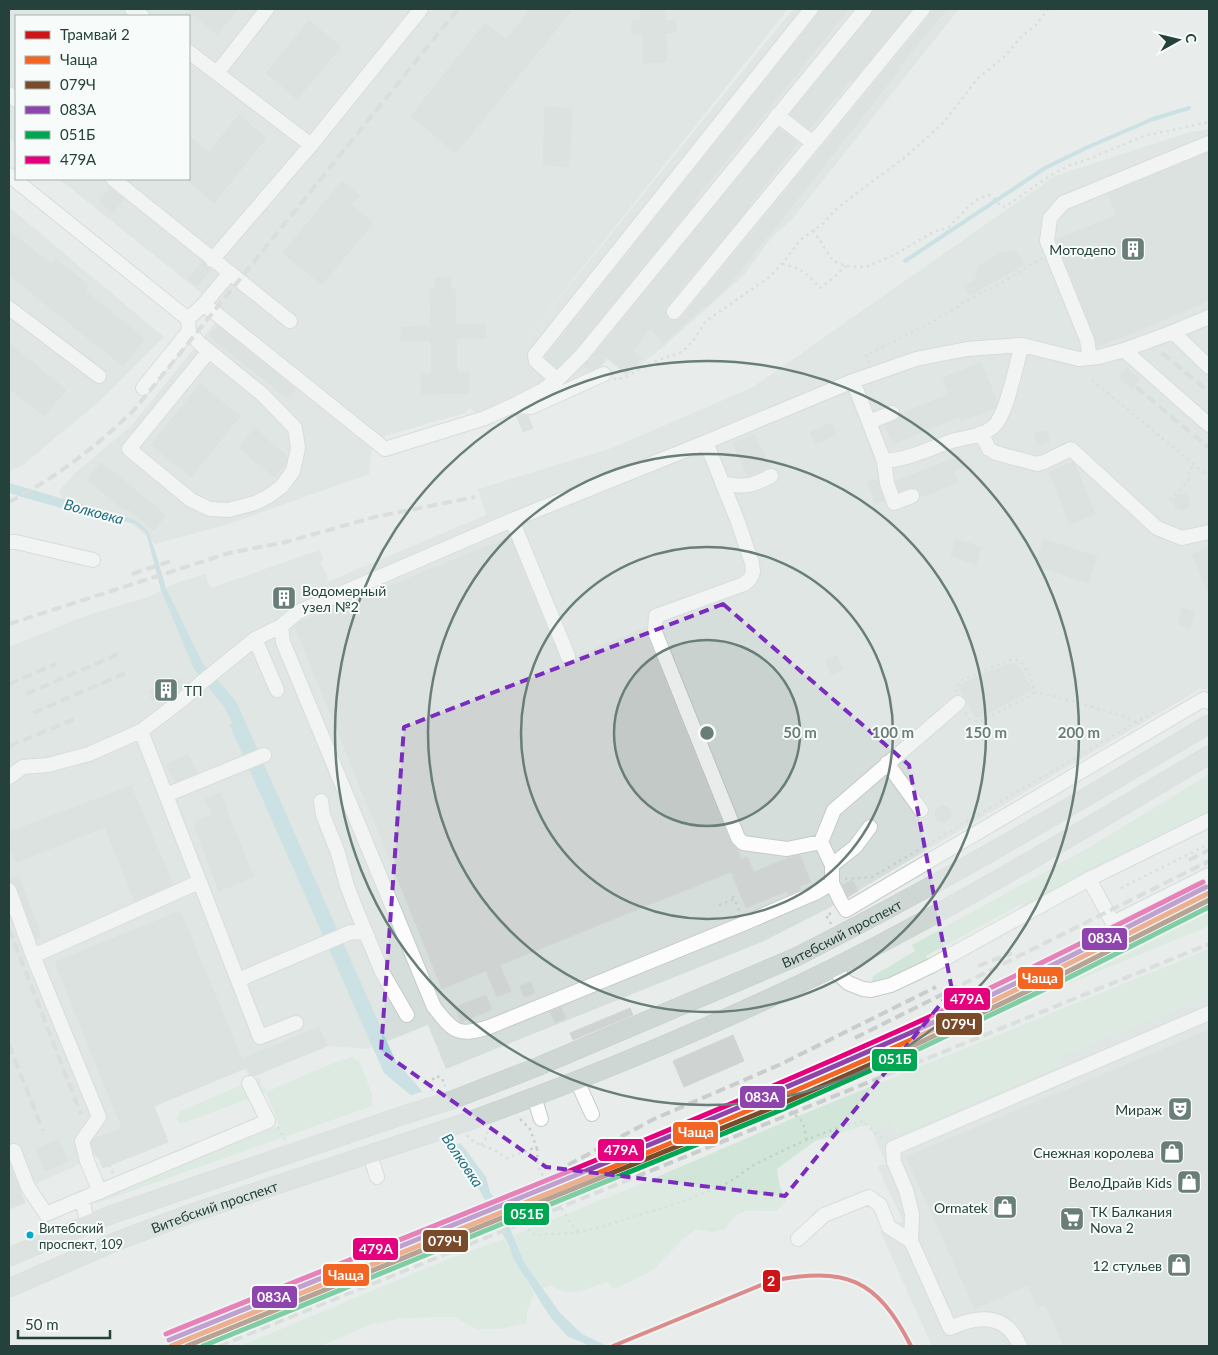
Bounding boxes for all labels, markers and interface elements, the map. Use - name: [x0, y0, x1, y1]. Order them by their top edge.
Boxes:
- legend: [15, 15, 190, 180]
- north arrow: [1153, 15, 1203, 65]
- text: Трамвай 2: [60, 25, 130, 43]
- text: С: [1182, 32, 1201, 45]
- text: Чаща: [60, 50, 98, 68]
- text: 079Ч: [60, 75, 96, 93]
- text: 083А: [60, 100, 97, 118]
- text: 051Б: [60, 125, 95, 143]
- text: 479А: [60, 150, 97, 168]
- building icon: Мотодепо: [1120, 236, 1146, 262]
- place label: Мотодепо: [1049, 241, 1116, 258]
- water label: Волковка: [62, 494, 126, 528]
- place label: Водомерный узел №2: [302, 582, 386, 615]
- building icon: Водомерный узел №2: [271, 585, 297, 611]
- building icon: ТП: [153, 677, 179, 703]
- place label: ТП: [184, 682, 203, 699]
- text: 50 m: [783, 723, 817, 741]
- text: 100 m: [872, 723, 914, 741]
- text: 150 m: [965, 723, 1007, 741]
- text: 200 m: [1058, 723, 1100, 741]
- centre of rings: [698, 724, 716, 742]
- street label: Витебский проспект: [779, 895, 905, 971]
- line badge: 083А: [1081, 927, 1128, 951]
- text: 083А: [1088, 929, 1122, 946]
- line badge: Чаща: [1017, 966, 1064, 990]
- text: Чаща: [1022, 969, 1058, 986]
- line badge: 479А: [943, 987, 991, 1011]
- text: 479А: [950, 990, 984, 1007]
- line badge: 079Ч: [935, 1012, 983, 1036]
- text: 079Ч: [942, 1015, 976, 1032]
- line badge: 051Б: [871, 1048, 918, 1072]
- text: 051Б: [878, 1050, 912, 1067]
- line badge: 083А: [739, 1085, 786, 1109]
- text: 083А: [745, 1088, 779, 1105]
- theatre icon: Мираж: [1167, 1096, 1193, 1122]
- place label: Мираж: [1115, 1101, 1162, 1118]
- line badge: Чаща: [672, 1121, 719, 1145]
- text: Чаща: [678, 1123, 714, 1140]
- water label: Волковка: [438, 1130, 488, 1191]
- line badge: 479А: [597, 1138, 645, 1162]
- shop icon: Снежная королева: [1159, 1139, 1185, 1165]
- text: 479А: [604, 1141, 638, 1158]
- place label: Снежная королева: [1033, 1144, 1154, 1161]
- shop icon: ВелоДрайв Kids: [1176, 1169, 1202, 1195]
- place label: ВелоДрайв Kids: [1069, 1174, 1172, 1191]
- street label: Витебский проспект: [148, 1177, 280, 1236]
- shop icon: Ormatek: [992, 1194, 1018, 1220]
- place label: Ormatek: [934, 1199, 989, 1216]
- line badge: 051Б: [503, 1202, 550, 1226]
- place label: ТК Балкания Nova 2: [1090, 1203, 1172, 1236]
- text: 051Б: [510, 1205, 544, 1222]
- supermarket icon: ТК Балкания Nova 2: [1059, 1206, 1085, 1232]
- place label: Витебский проспект, 109: [39, 1220, 123, 1252]
- line badge: 079Ч: [422, 1229, 469, 1253]
- marker: Витебский проспект, 109: [25, 1230, 35, 1240]
- text: 079Ч: [428, 1232, 462, 1249]
- line badge: 479А: [352, 1237, 399, 1261]
- text: 479А: [359, 1240, 393, 1257]
- shop icon: 12 стульев: [1166, 1252, 1192, 1278]
- place label: 12 стульев: [1093, 1257, 1162, 1274]
- line badge: Чаща: [322, 1263, 370, 1287]
- text: Чаща: [328, 1266, 364, 1283]
- line badge: 2: [762, 1269, 781, 1293]
- text: 2: [767, 1272, 775, 1289]
- line badge: 083А: [251, 1285, 298, 1309]
- text: 083А: [257, 1288, 291, 1305]
- scale bar: [18, 1308, 110, 1340]
- text: 50 m: [25, 1315, 59, 1333]

